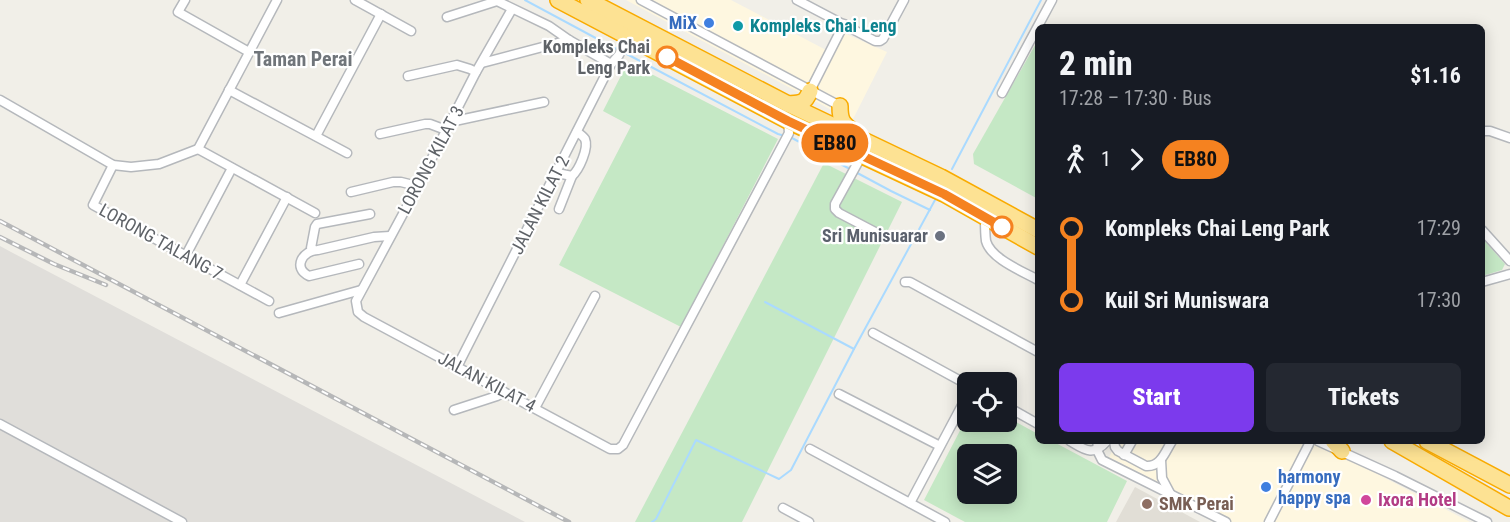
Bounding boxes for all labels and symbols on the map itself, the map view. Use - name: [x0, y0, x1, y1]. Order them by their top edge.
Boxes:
- place label: MiX: [669, 12, 697, 33]
- place label: Kompleks Chai Leng: [750, 15, 896, 36]
- marker: MiX: [702, 16, 716, 30]
- marker: Kompleks Chai Leng: [731, 19, 745, 33]
- place label: Kompleks Chai Leng Park: [543, 36, 650, 78]
- marker: Kompleks Chai Leng Park: [656, 46, 678, 68]
- district label: Taman Perai: [254, 47, 352, 71]
- street label: LORONG KILAT 3: [393, 102, 468, 217]
- line badge: EB80: [793, 124, 877, 162]
- street label: JALAN KILAT 2: [506, 152, 573, 257]
- street label: LORONG TALANG 7: [96, 199, 227, 284]
- unlabelled marker: [991, 216, 1013, 238]
- place label: Sri Munisuarar: [822, 225, 928, 246]
- marker: Sri Munisuarar: [933, 229, 947, 243]
- street label: JALAN KILAT 4: [435, 347, 540, 416]
- place label: harmony happy spa: [1278, 466, 1351, 508]
- marker: harmony happy spa: [1259, 480, 1273, 494]
- place label: Ixora Hotel: [1378, 489, 1457, 510]
- place label: SMK Perai: [1159, 493, 1234, 514]
- marker: Ixora Hotel: [1359, 493, 1373, 507]
- marker: SMK Perai: [1140, 497, 1154, 511]

